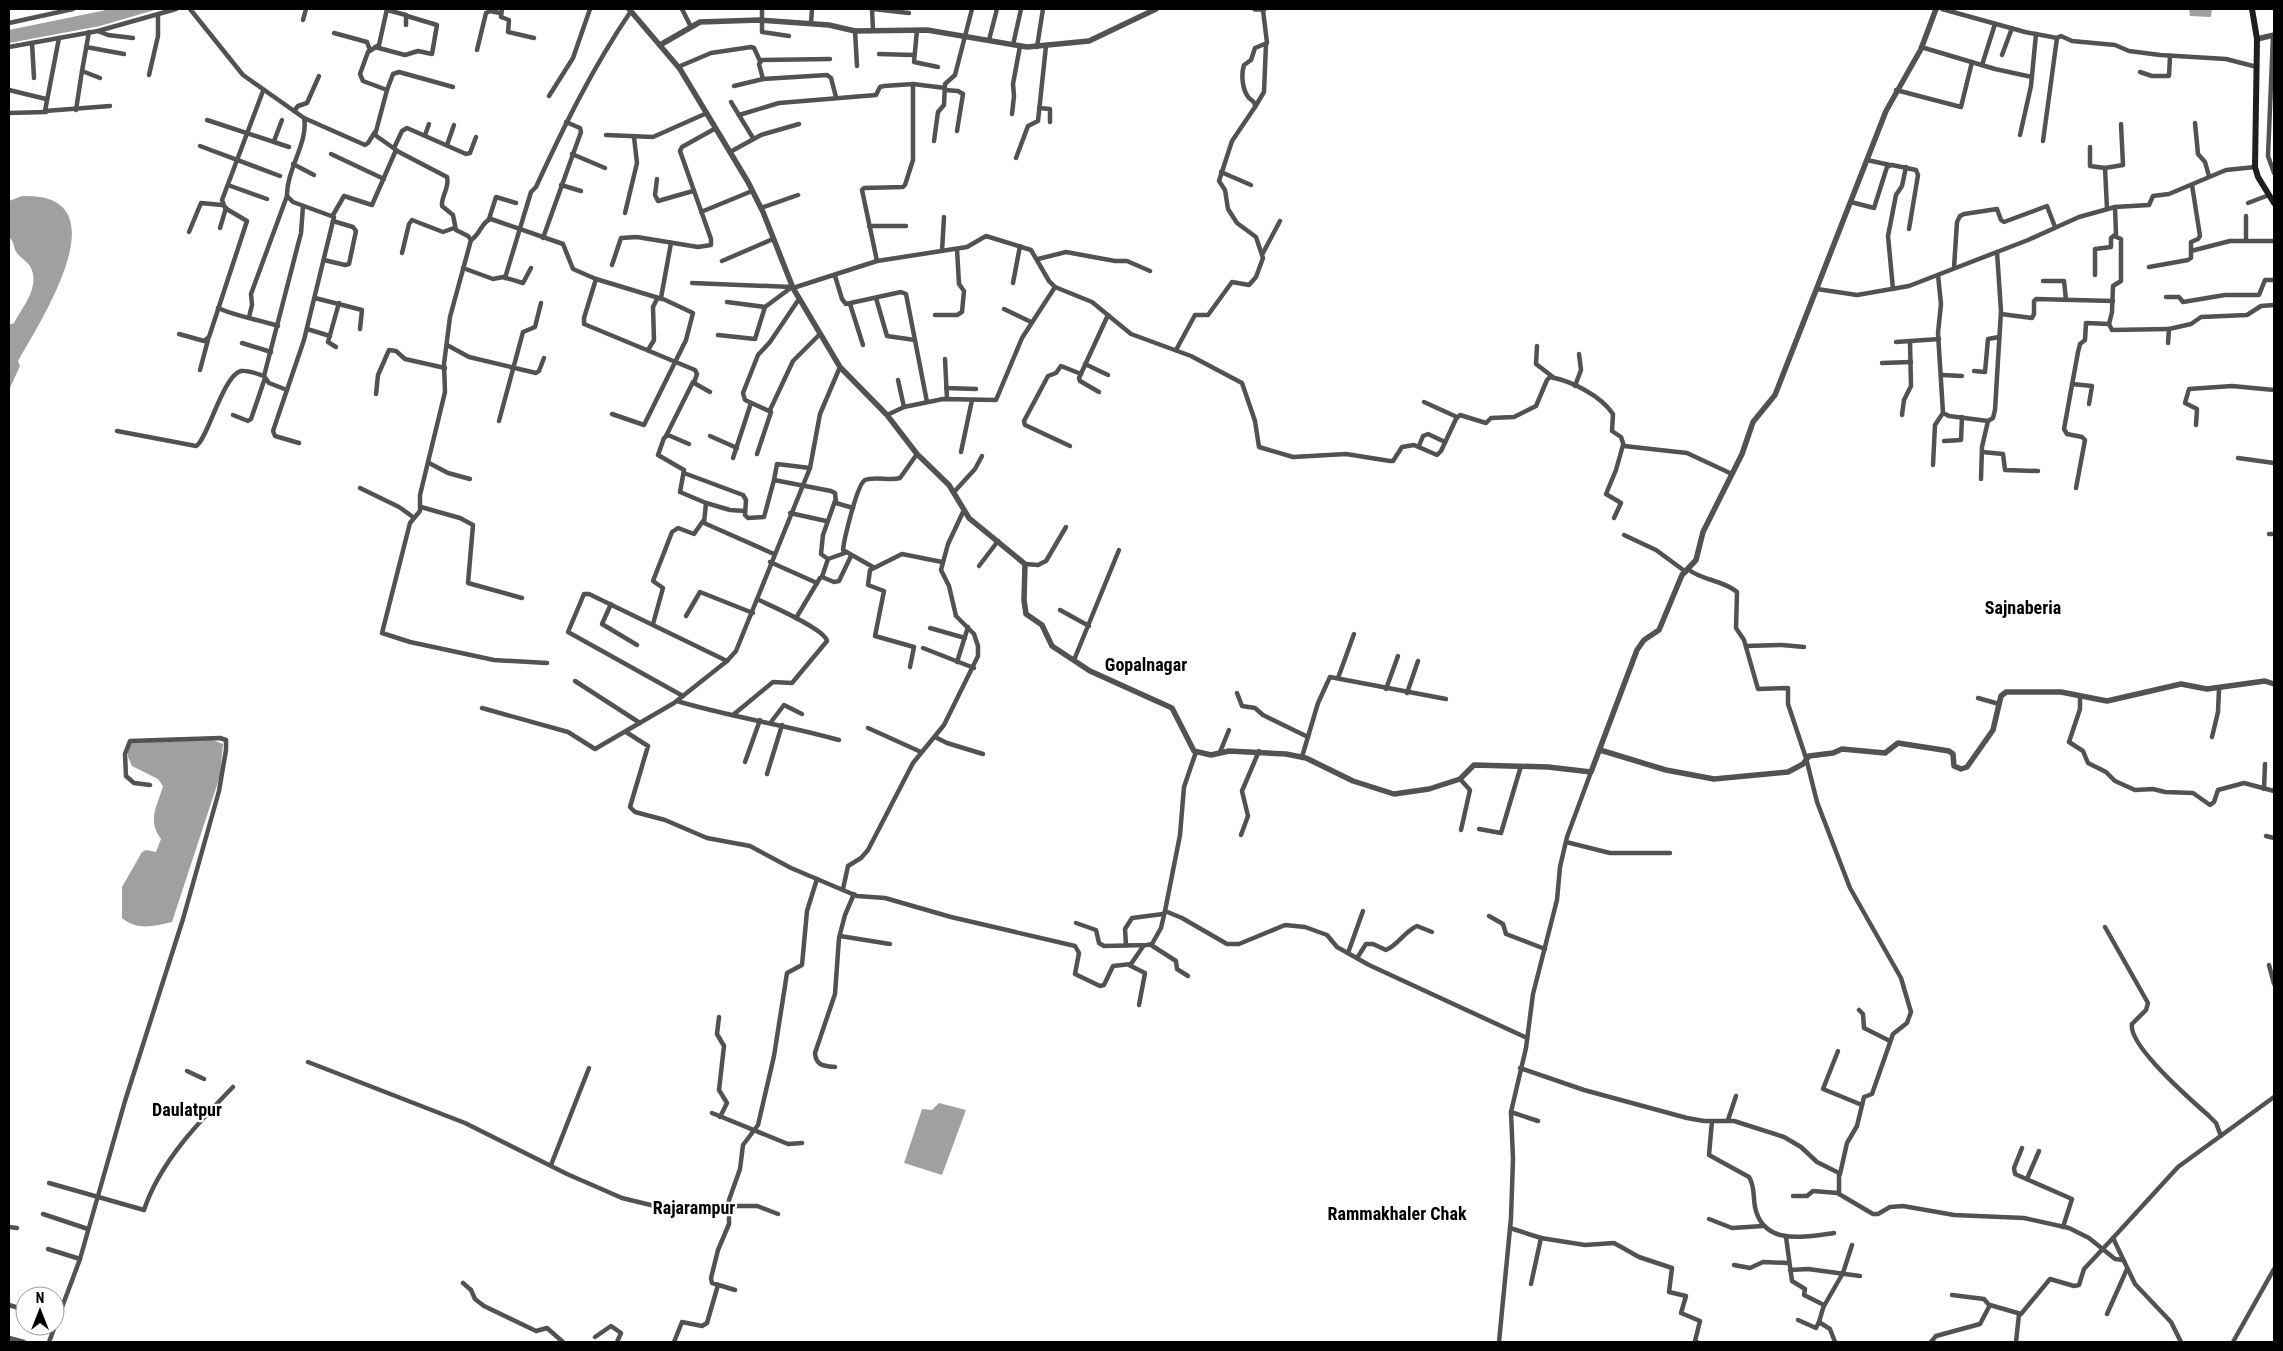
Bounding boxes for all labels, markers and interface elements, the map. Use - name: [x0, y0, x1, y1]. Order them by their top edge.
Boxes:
- district label: Sajnaberia: [1985, 597, 2061, 618]
- district label: Gopalnagar: [1105, 654, 1187, 675]
- district label: Daulatpur: [152, 1099, 222, 1120]
- district label: Rajarampur: [653, 1197, 735, 1218]
- district label: Rammakhaler Chak: [1327, 1203, 1467, 1224]
- north arrow: [15, 1286, 65, 1336]
- text: N: [36, 1290, 44, 1306]

